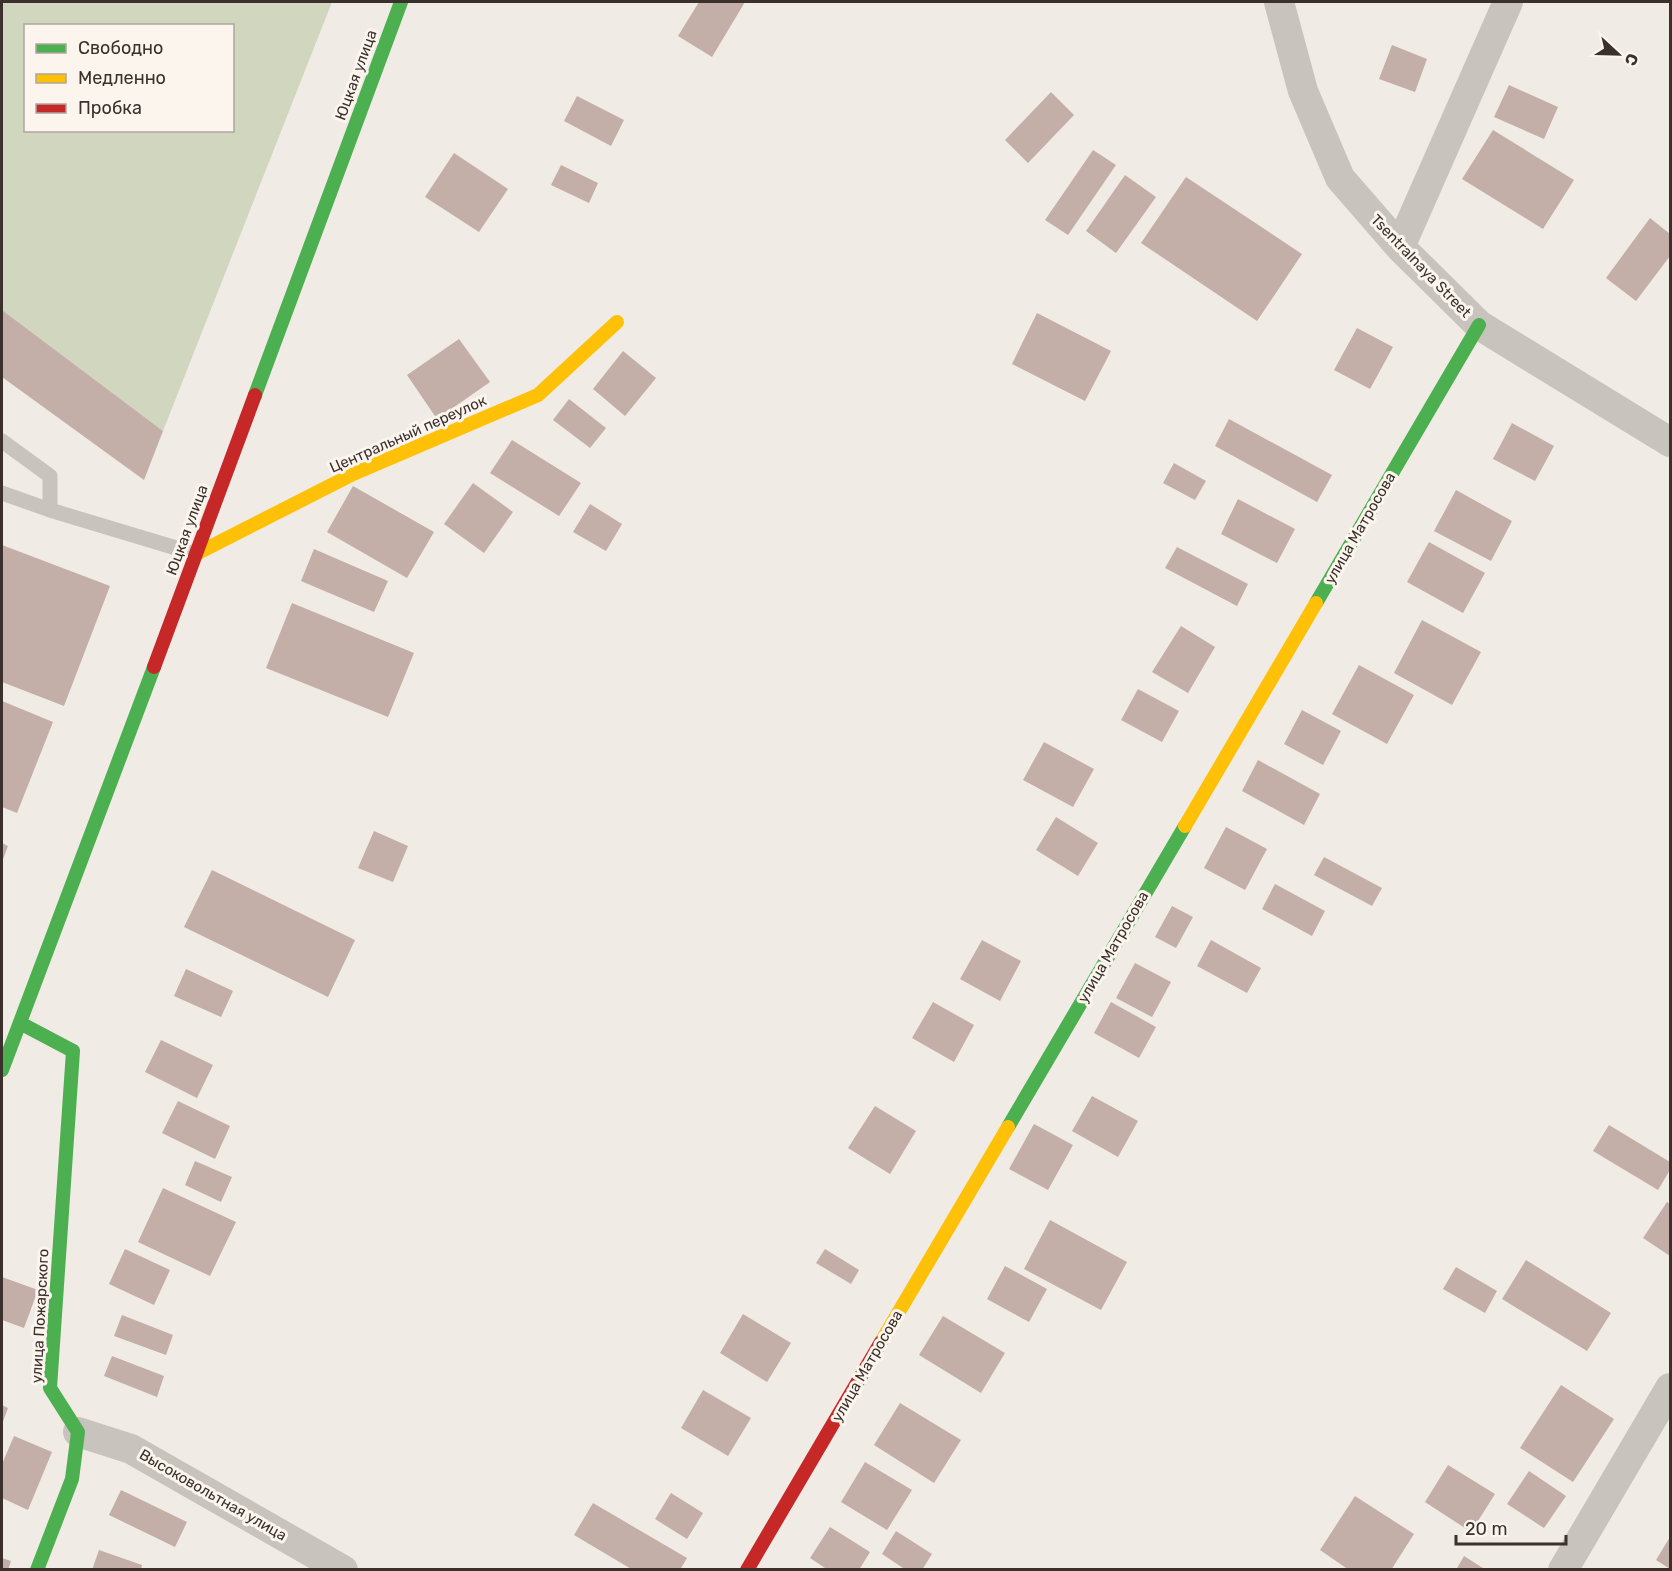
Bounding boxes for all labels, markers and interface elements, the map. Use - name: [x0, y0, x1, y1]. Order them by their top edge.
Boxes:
- legend: [24, 24, 234, 132]
- north arrow: [1588, 24, 1648, 84]
- street label: Юцкая улица: [331, 27, 381, 123]
- text: Свободно: [78, 37, 163, 59]
- text: С: [1621, 51, 1642, 68]
- text: Медленно: [78, 67, 166, 89]
- text: Пробка: [78, 97, 142, 119]
- street label: Tsentralnaya Street: [1367, 211, 1475, 321]
- street label: Центральный переулок: [327, 391, 489, 477]
- street label: улица Матросова: [1321, 469, 1399, 587]
- street label: Юцкая улица: [162, 482, 212, 578]
- street label: улица Матросова: [1074, 888, 1152, 1006]
- street label: улица Пожарского: [27, 1248, 53, 1384]
- street label: улица Матросова: [828, 1307, 906, 1425]
- street label: Высоковольтная улица: [136, 1445, 290, 1545]
- scale bar: [1456, 1508, 1566, 1546]
- text: 20 m: [1465, 1518, 1507, 1540]

